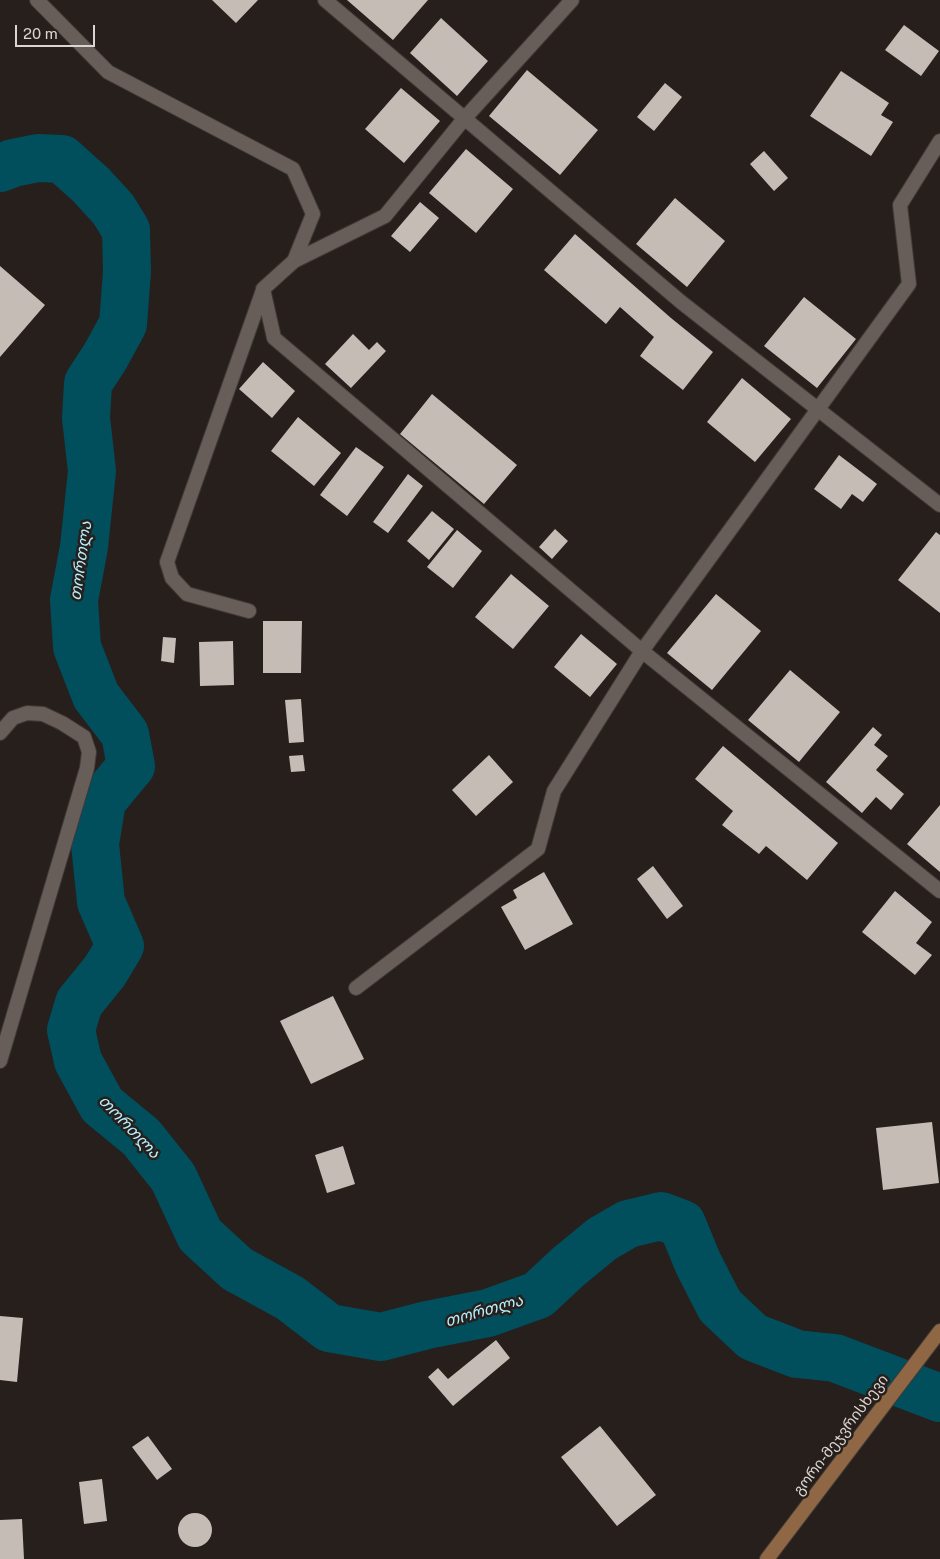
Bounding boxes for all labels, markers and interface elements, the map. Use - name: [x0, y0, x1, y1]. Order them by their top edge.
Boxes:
- scale bar: [18, 15, 98, 47]
- text: 20 m: [23, 25, 58, 42]
- water label: თორთლა: [66, 520, 96, 602]
- water label: თორთლა: [94, 1092, 164, 1162]
- water label: თორთლა: [443, 1291, 525, 1331]
- street label: გორი-მეჯვრისხევი: [790, 1371, 892, 1499]

